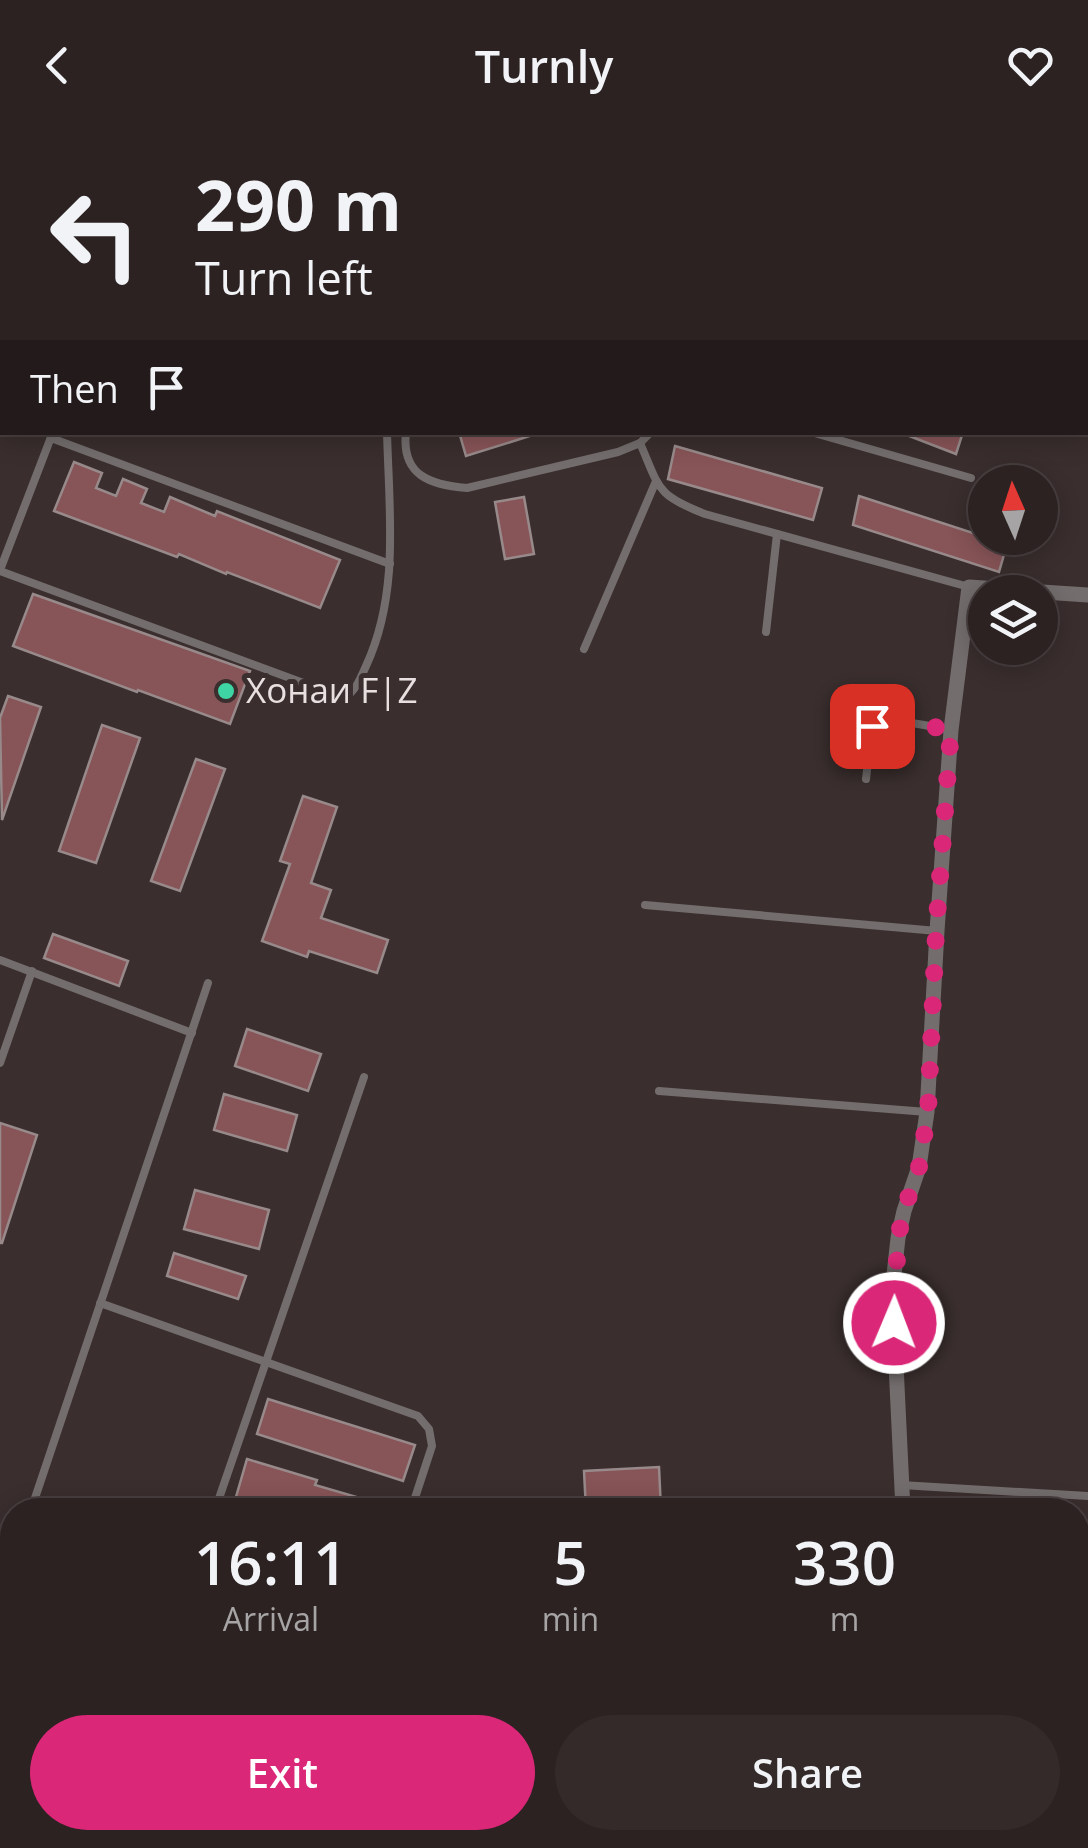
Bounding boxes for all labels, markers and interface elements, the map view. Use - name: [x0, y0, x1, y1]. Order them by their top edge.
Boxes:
- text: Turnly: [475, 35, 613, 96]
- icon: back: [30, 38, 85, 93]
- icon: heart: [1003, 38, 1058, 93]
- text: 290 m: [195, 156, 402, 252]
- icon: left: [30, 170, 160, 300]
- text: Turn left: [195, 247, 373, 308]
- icon: arrive: [139, 360, 194, 415]
- text: Then: [30, 362, 119, 414]
- north arrow: [968, 465, 1058, 555]
- map controls: [968, 465, 1058, 665]
- button: layers: [968, 575, 1058, 665]
- place label: Хонаи F|Z: [246, 666, 418, 713]
- marker: Хонаи F|Z: [215, 680, 237, 702]
- pin: [830, 684, 915, 769]
- icon: arrive: [845, 699, 900, 754]
- position arrow: [842, 1271, 946, 1375]
- text: 16:11: [194, 1521, 348, 1603]
- text: 5: [553, 1521, 588, 1603]
- text: 330: [793, 1521, 896, 1603]
- text: Arrival: [223, 1597, 319, 1640]
- text: min: [542, 1597, 599, 1640]
- text: m: [830, 1597, 859, 1640]
- button: Exit: [30, 1715, 535, 1830]
- button: Share: [555, 1715, 1060, 1830]

